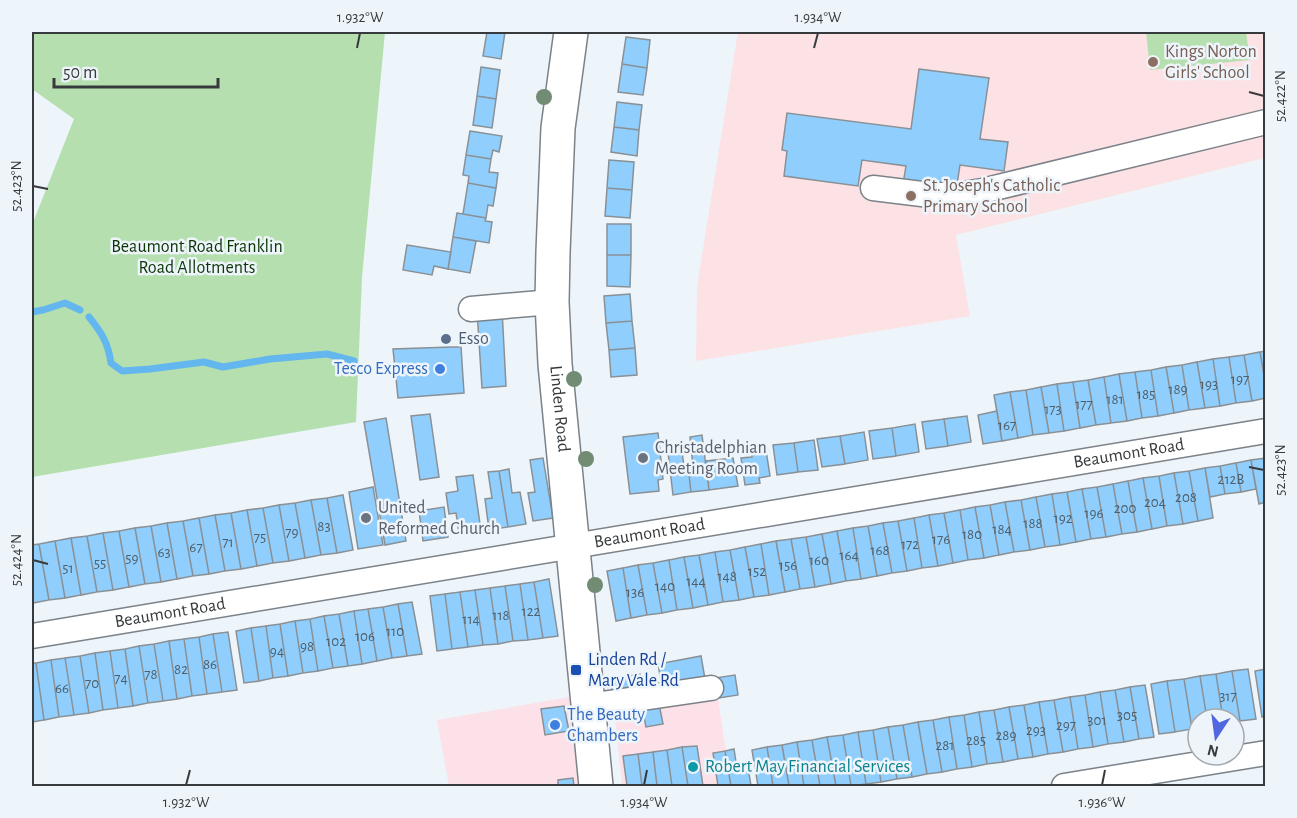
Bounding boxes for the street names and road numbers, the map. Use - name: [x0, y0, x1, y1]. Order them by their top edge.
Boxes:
- street label: Linden Road: [546, 365, 573, 453]
- street label: Beaumont Road: [1072, 436, 1186, 472]
- street label: Beaumont Road: [593, 515, 706, 551]
- street label: Beaumont Road: [113, 595, 227, 631]

